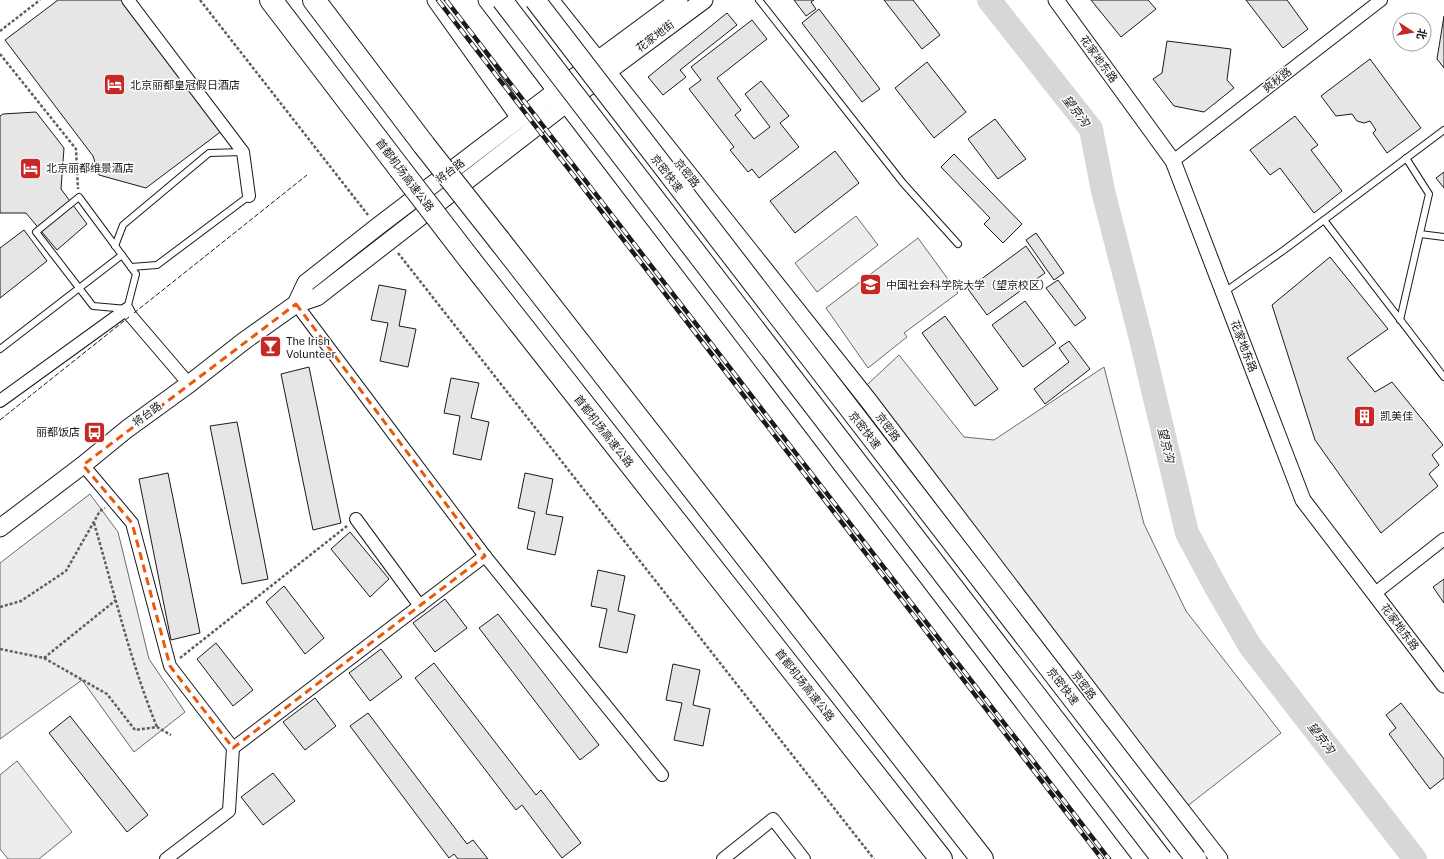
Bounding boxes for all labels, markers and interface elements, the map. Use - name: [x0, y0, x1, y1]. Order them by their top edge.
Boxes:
- north arrow: [1392, 12, 1432, 52]
- street label: 花家地街: [634, 18, 676, 54]
- text: 北: [1415, 27, 1429, 41]
- street label: 花家地东路: [1078, 33, 1120, 85]
- street label: 爽秋路: [1260, 65, 1294, 95]
- hotel icon: 北京丽都皇冠假日酒店: [101, 72, 127, 98]
- place label: 北京丽都皇冠假日酒店: [130, 79, 240, 91]
- water label: 望京沟: [1059, 93, 1094, 131]
- street label: 首都机场高速公路: [374, 136, 436, 214]
- street label: 京密快速: [649, 152, 685, 194]
- hotel icon: 北京丽都维景酒店: [18, 155, 44, 181]
- street label: 将台路: [433, 156, 467, 186]
- street label: 京密路: [672, 156, 702, 190]
- place label: 北京丽都维景酒店: [46, 162, 134, 174]
- school or university icon: 中国社会科学院大学（望京校区）: [858, 272, 884, 298]
- place label: 中国社会科学院大学（望京校区）: [886, 279, 1051, 291]
- street label: 花家地东路: [1229, 318, 1259, 374]
- bar icon: The Irish Volunteer: [257, 334, 283, 360]
- place label: The Irish Volunteer: [286, 335, 336, 360]
- street label: 首都机场高速公路: [572, 393, 636, 469]
- street label: 将台路: [130, 399, 164, 429]
- building icon: 凯美佳: [1351, 403, 1377, 429]
- street label: 京密快速: [847, 409, 883, 451]
- street label: 京密路: [873, 410, 903, 444]
- place label: 凯美佳: [1380, 410, 1413, 422]
- bus stop icon: 丽都饭店: [82, 419, 108, 445]
- place label: 丽都饭店: [36, 426, 80, 438]
- water label: 望京沟: [1155, 426, 1178, 466]
- street label: 花家地东路: [1379, 601, 1421, 653]
- street label: 首都机场高速公路: [773, 647, 837, 723]
- street label: 京密快速: [1045, 665, 1081, 707]
- street label: 京密路: [1069, 668, 1099, 702]
- water label: 望京沟: [1304, 720, 1339, 758]

